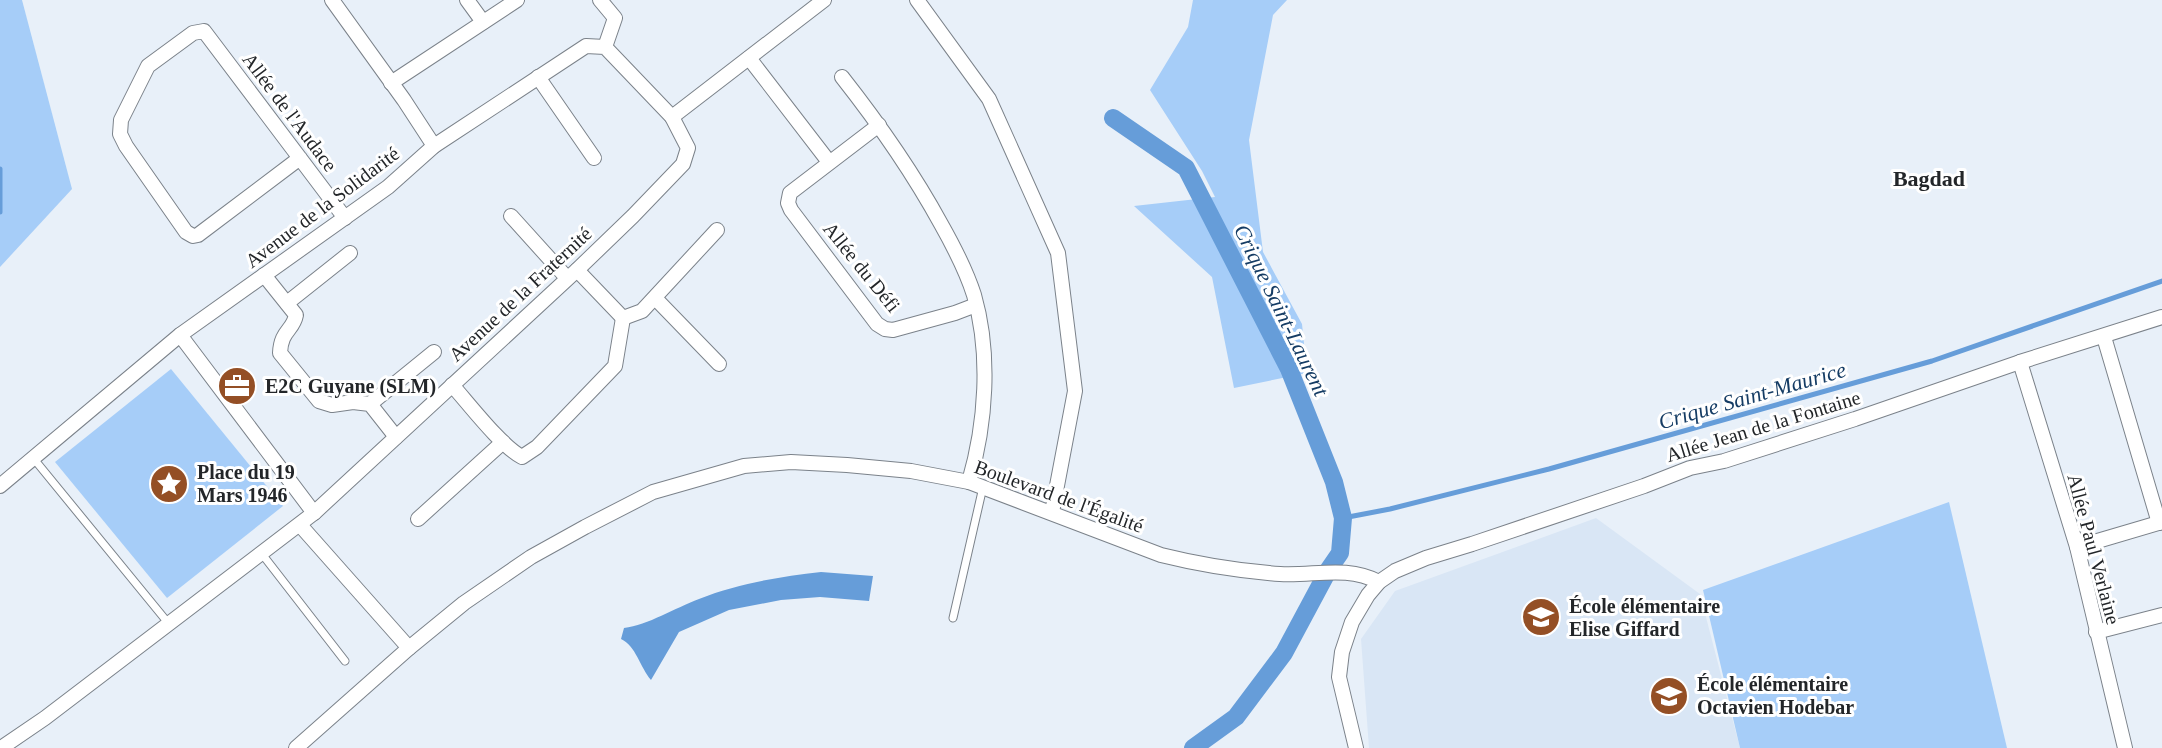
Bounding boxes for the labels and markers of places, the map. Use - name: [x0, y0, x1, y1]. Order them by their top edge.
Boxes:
- office icon: E2C Guyane (SLM): [216, 365, 258, 407]
- place label: E2C Guyane (SLM): [265, 375, 436, 398]
- place label: Place du 19 Mars 1946: [197, 461, 295, 506]
- place icon: Place du 19 Mars 1946: [148, 463, 190, 505]
- place label: École élémentaire Elise Giffard: [1569, 595, 1720, 640]
- school or university icon: École élémentaire Elise Giffard: [1520, 596, 1562, 638]
- place label: École élémentaire Octavien Hodebar: [1697, 673, 1854, 718]
- school or university icon: École élémentaire Octavien Hodebar: [1648, 675, 1690, 717]

